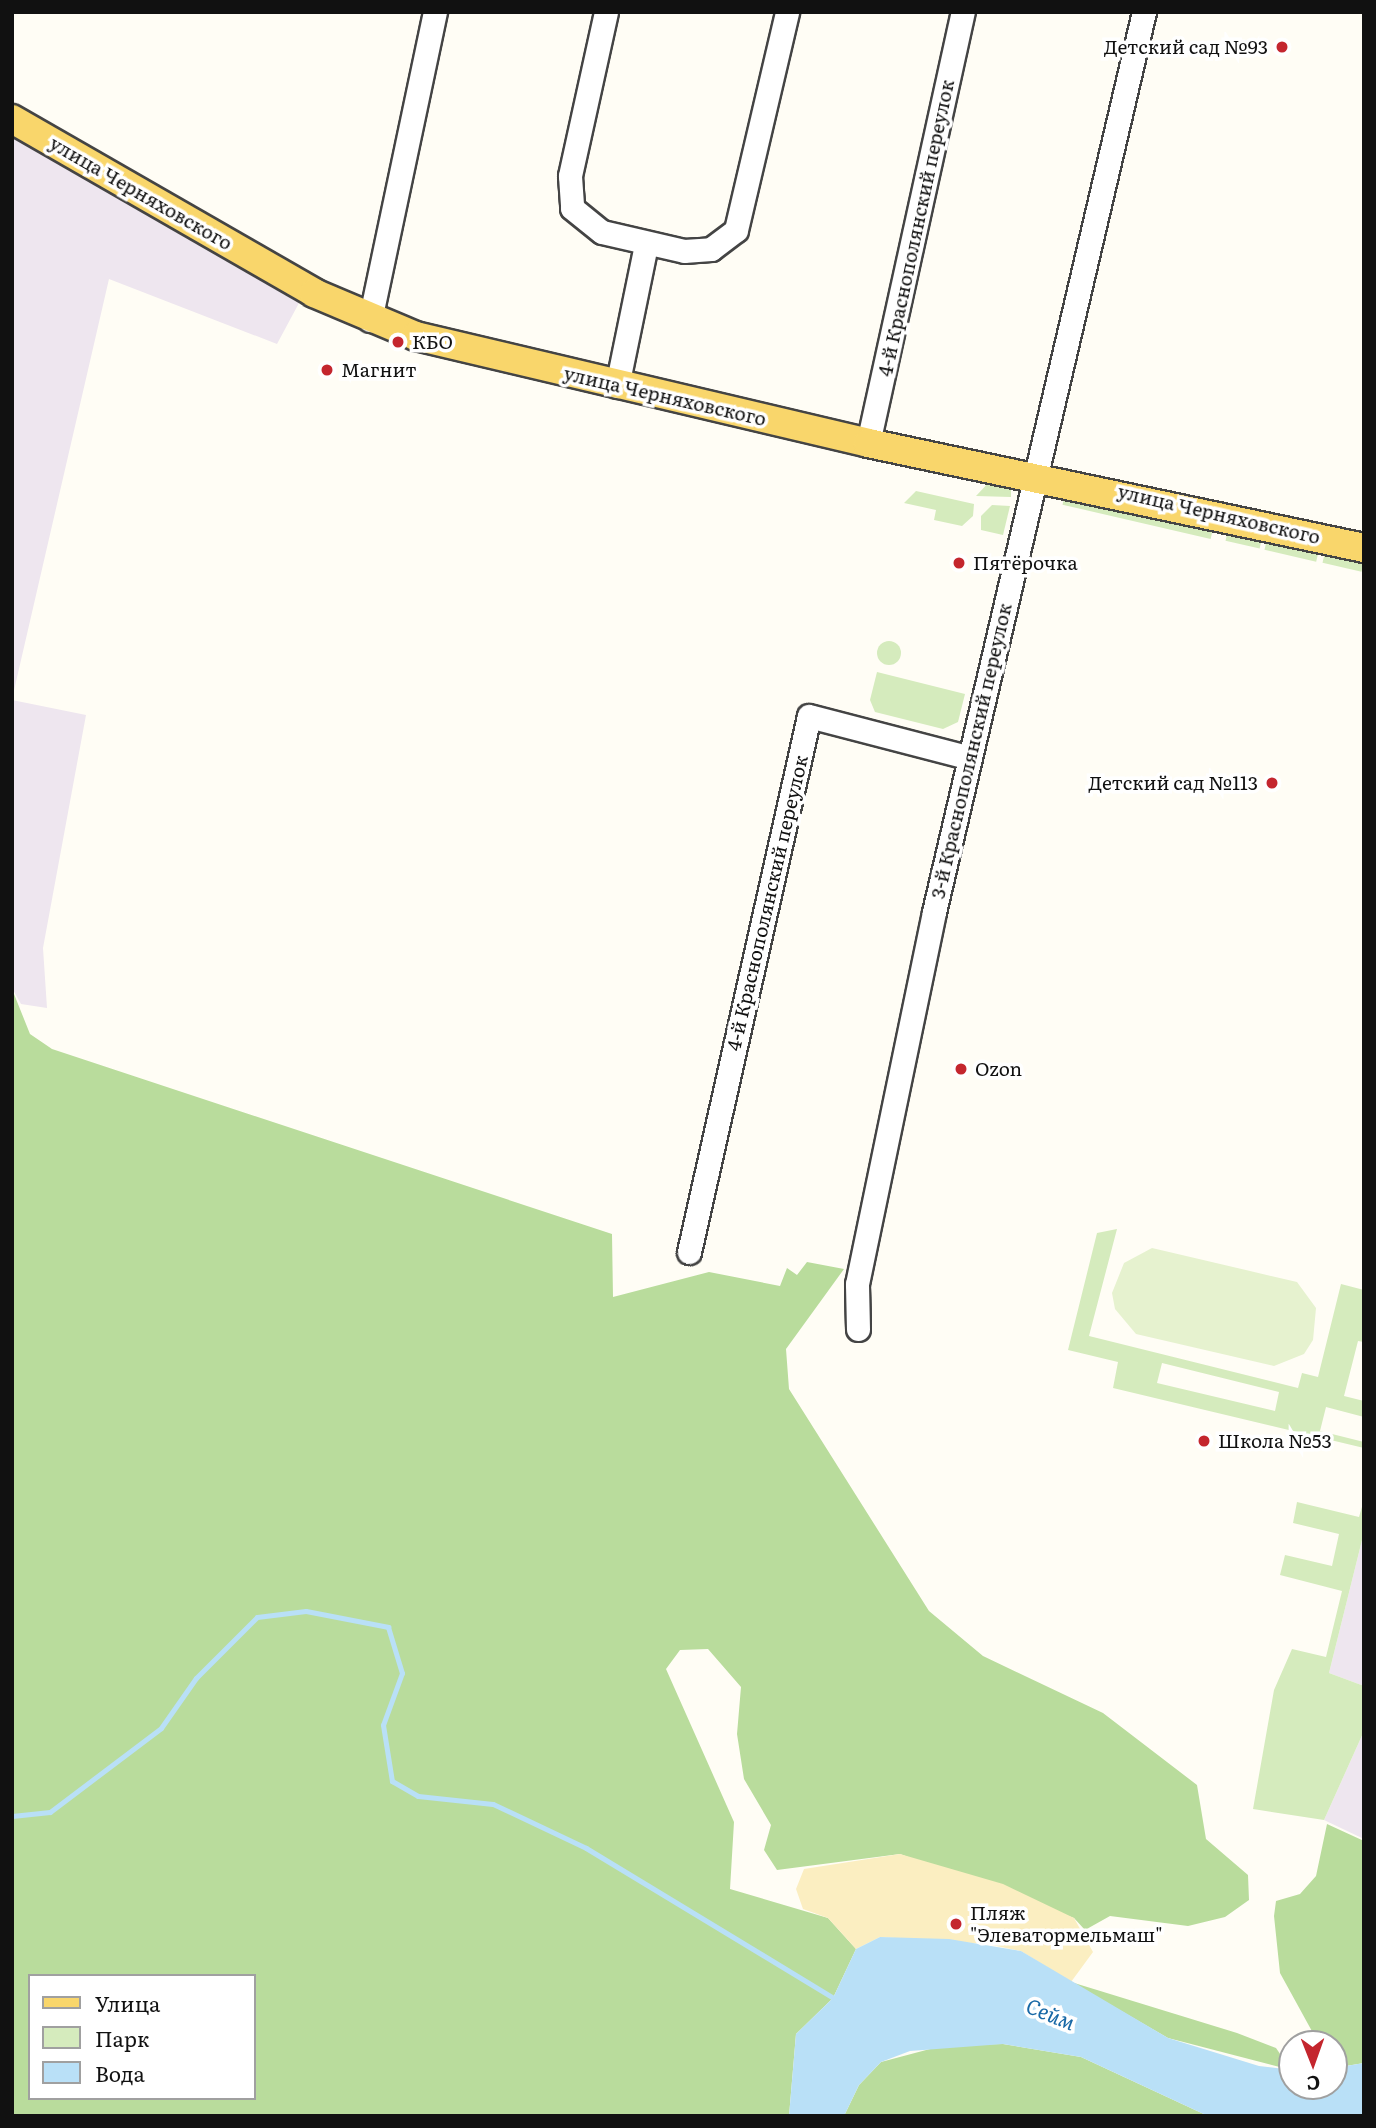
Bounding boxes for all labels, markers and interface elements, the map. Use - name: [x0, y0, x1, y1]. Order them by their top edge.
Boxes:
- place label: Детский сад №93: [1104, 36, 1268, 58]
- marker: Детский сад №93: [1274, 39, 1290, 55]
- street label: 4-й Краснополянский переулок: [873, 78, 959, 378]
- street label: улица Черняховского: [46, 131, 236, 255]
- place label: КБО: [412, 331, 453, 353]
- marker: КБО: [390, 334, 406, 350]
- place label: Магнит: [341, 359, 417, 381]
- marker: Магнит: [319, 362, 335, 378]
- street label: улица Черняховского: [562, 362, 768, 430]
- street label: улица Черняховского: [1116, 480, 1322, 548]
- place label: Пятёрочка: [973, 552, 1078, 574]
- marker: Пятёрочка: [951, 555, 967, 571]
- street label: 3-й Краснополянский переулок: [926, 601, 1016, 901]
- street label: 4-й Краснополянский переулок: [722, 753, 812, 1053]
- place label: Детский сад №113: [1089, 772, 1258, 794]
- marker: Детский сад №113: [1264, 775, 1280, 791]
- place label: Ozon: [975, 1058, 1022, 1080]
- marker: Ozon: [953, 1061, 969, 1077]
- place label: Школа №53: [1218, 1430, 1332, 1452]
- marker: Школа №53: [1196, 1433, 1212, 1449]
- place label: Пляж "Элеватормельмаш": [970, 1902, 1162, 1946]
- marker: Пляж "Элеватормельмаш": [948, 1916, 964, 1932]
- legend: [28, 1974, 256, 2100]
- text: Улица: [95, 1987, 160, 2018]
- water label: Сейм: [1023, 1992, 1079, 2034]
- text: Парк: [95, 2022, 149, 2053]
- north arrow: [1278, 2030, 1348, 2100]
- text: Вода: [95, 2057, 145, 2088]
- text: С: [1306, 2070, 1320, 2098]

